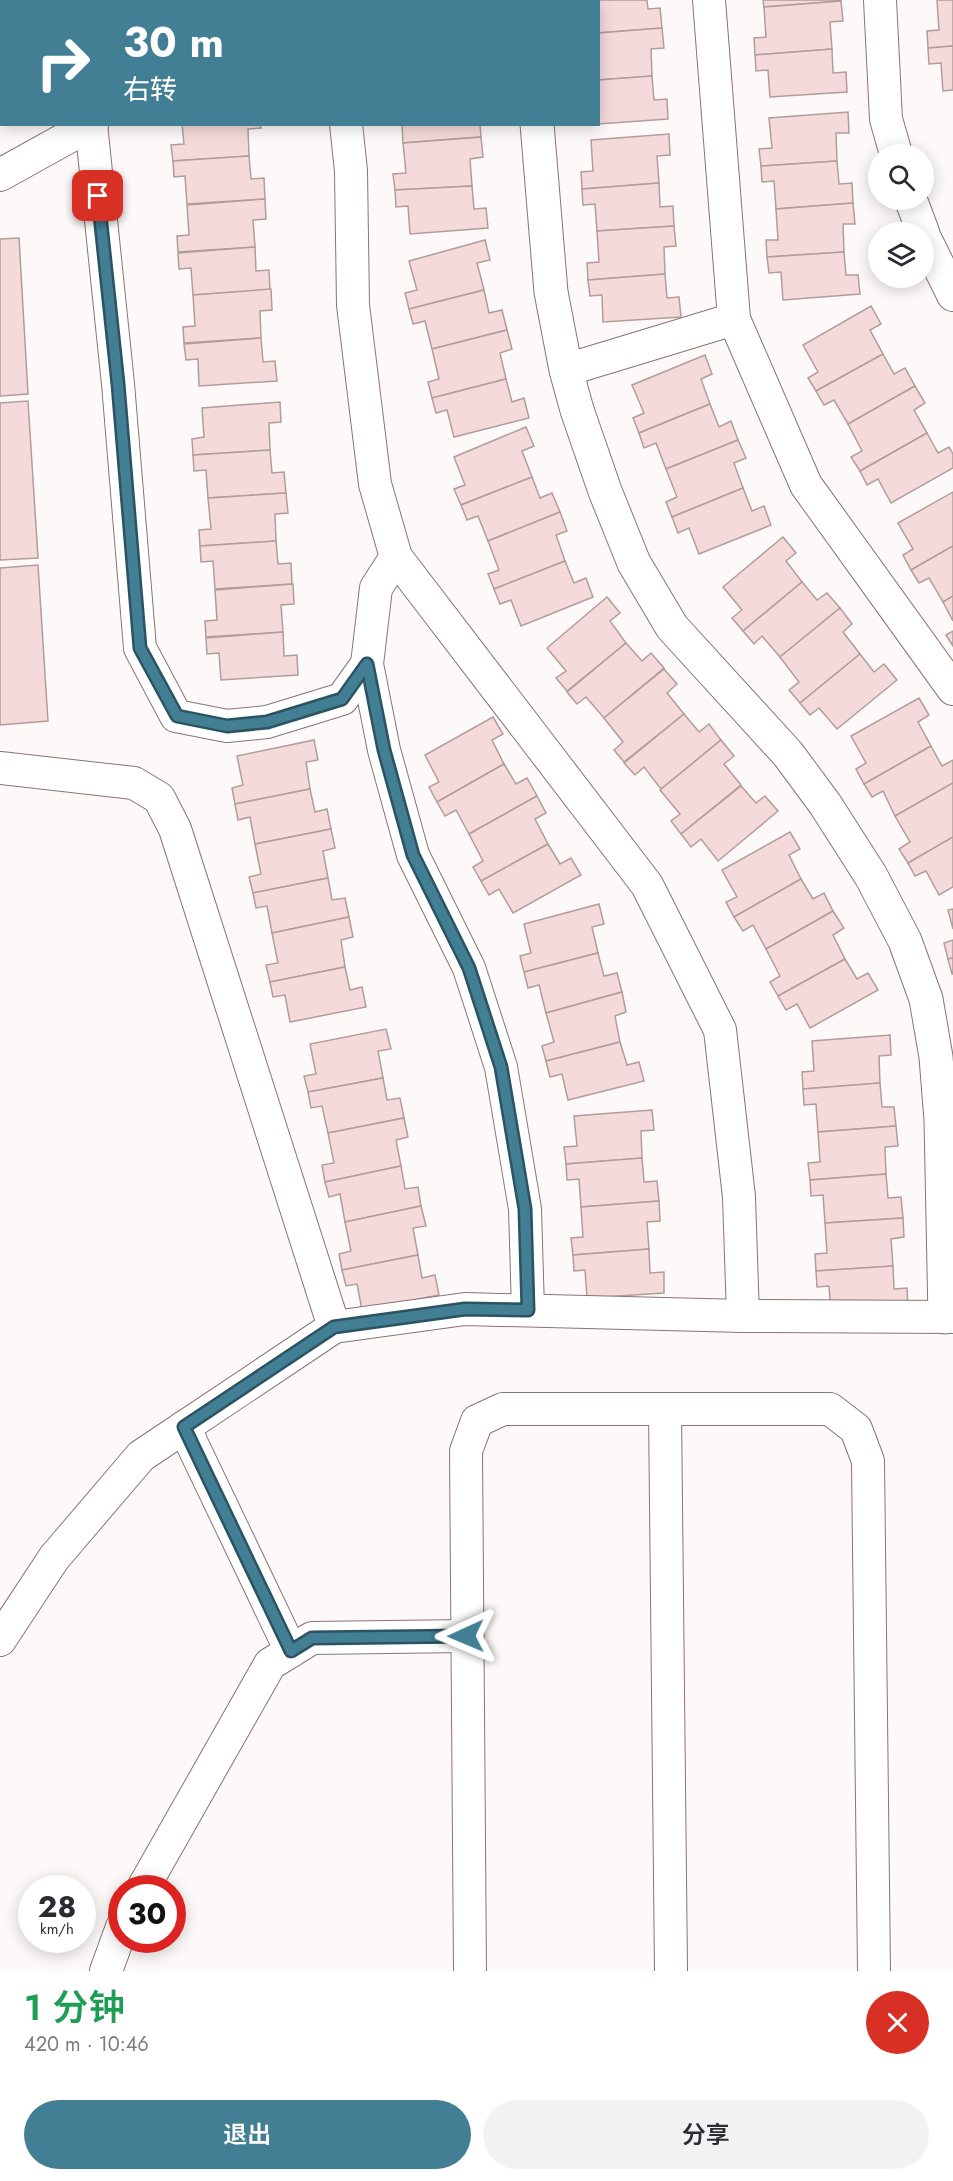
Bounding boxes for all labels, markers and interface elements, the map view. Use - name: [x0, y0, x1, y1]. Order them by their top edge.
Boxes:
- text: 30 m: [123, 12, 224, 73]
- icon: right: [24, 24, 102, 102]
- text: 右转: [123, 70, 177, 109]
- map controls: [868, 144, 934, 288]
- button: search: [868, 144, 934, 210]
- pin: [72, 170, 123, 221]
- icon: arrive: [81, 179, 114, 212]
- button: layers: [868, 222, 934, 288]
- position arrow: [434, 1604, 498, 1668]
- speed limit sign: 30: [108, 1875, 186, 1953]
- text: 28: [38, 1885, 76, 1928]
- text: km/h: [40, 1918, 74, 1940]
- text: 1 分钟: [24, 1981, 124, 2033]
- button: close: [866, 1991, 929, 2054]
- text: 420 m · 10:46: [24, 2030, 149, 2059]
- button: 退出: [24, 2100, 471, 2169]
- button: 分享: [483, 2100, 929, 2169]

